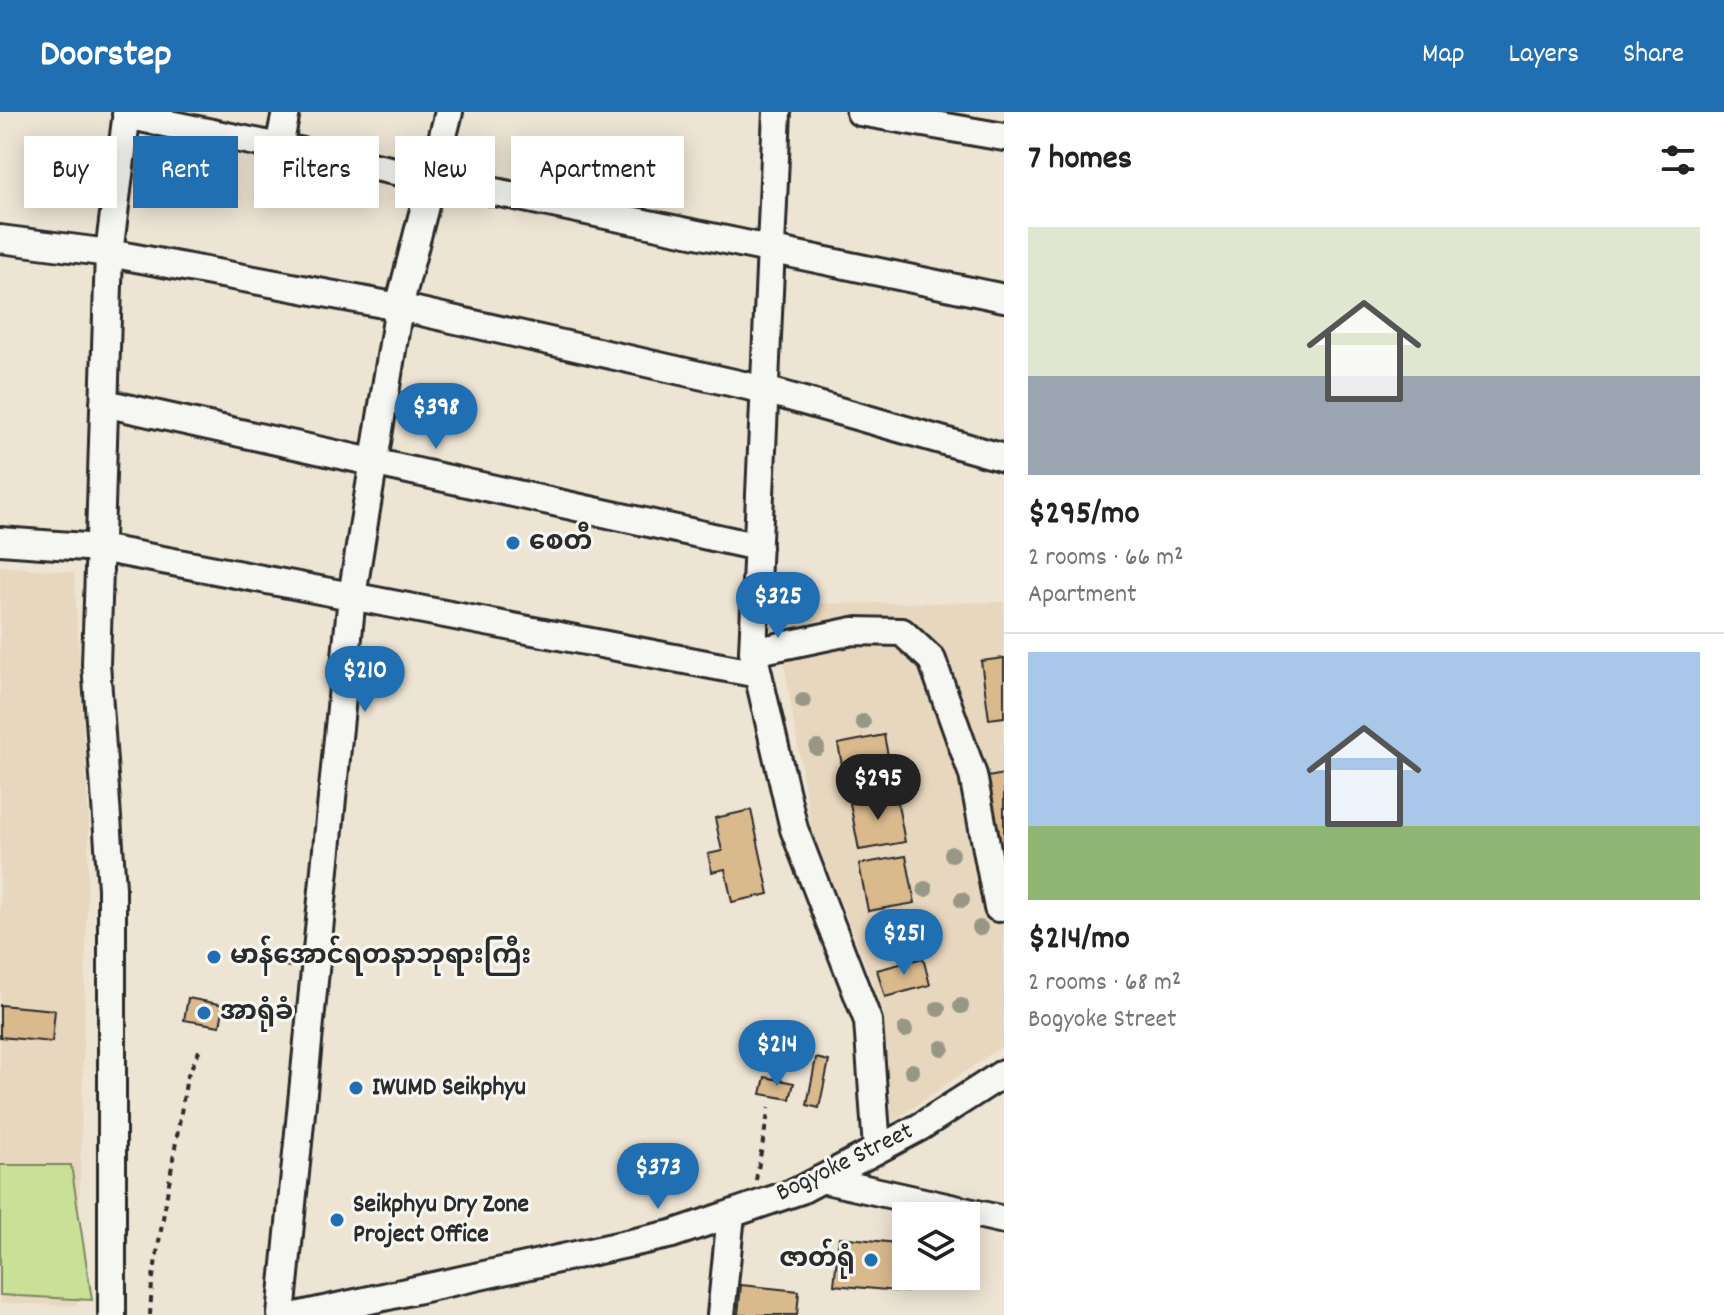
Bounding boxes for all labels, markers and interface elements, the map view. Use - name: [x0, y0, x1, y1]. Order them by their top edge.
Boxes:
- text: Doorstep: [40, 29, 172, 84]
- text: Map: [1422, 36, 1465, 76]
- text: Layers: [1509, 36, 1579, 76]
- text: Share: [1623, 36, 1684, 76]
- chip: Buy: [24, 136, 117, 208]
- chip: Rent: [133, 136, 238, 208]
- chip: Filters: [254, 136, 379, 208]
- chip: New: [395, 136, 495, 208]
- chip: Apartment: [511, 136, 684, 208]
- text: 7 homes: [1028, 136, 1132, 185]
- icon: filters: [1656, 138, 1700, 182]
- icon: home: [1292, 279, 1436, 423]
- pin: $398: [389, 383, 483, 451]
- text: $398: [412, 390, 460, 427]
- text: $295/mo: [1028, 491, 1140, 540]
- place label: စေတီ: [529, 521, 592, 562]
- marker: စေတီ: [504, 534, 522, 552]
- text: 2 rooms · 66 m²: [1028, 540, 1184, 577]
- pin: $325: [731, 572, 825, 640]
- text: Apartment: [1028, 577, 1137, 614]
- text: $325: [754, 579, 802, 616]
- pin: $210: [318, 646, 412, 714]
- text: $210: [343, 653, 387, 690]
- icon: home: [1292, 704, 1436, 848]
- pin: $295: [831, 754, 925, 822]
- text: $295: [854, 761, 902, 798]
- pin: $251: [857, 909, 951, 977]
- text: $251: [883, 916, 925, 953]
- text: $214/mo: [1028, 916, 1130, 965]
- place label: မာန်အောင်ရတနာဘုရားကြီး: [230, 935, 531, 976]
- marker: မာန်အောင်ရတနာဘုရားကြီး: [205, 948, 223, 966]
- text: 2 rooms · 68 m²: [1028, 965, 1181, 1002]
- place label: အာရုံခံ: [220, 995, 293, 1032]
- text: Bogyoke Street: [1028, 1002, 1177, 1039]
- marker: အာရုံခံ: [195, 1004, 213, 1022]
- pin: $214: [730, 1020, 824, 1088]
- text: $214: [756, 1027, 798, 1064]
- place label: IWUMD Seikphyu: [372, 1070, 526, 1107]
- marker: IWUMD Seikphyu: [347, 1079, 365, 1097]
- street label: Bogyoke Street: [770, 1114, 920, 1212]
- pin: $373: [611, 1143, 705, 1211]
- text: $373: [635, 1150, 681, 1187]
- place label: Seikphyu Dry Zone Project Office: [353, 1187, 529, 1254]
- map controls: [892, 1202, 980, 1290]
- button: layers: [892, 1202, 980, 1290]
- marker: Seikphyu Dry Zone Project Office: [328, 1211, 346, 1229]
- place label: ဇာတ်ရုံ: [779, 1238, 855, 1279]
- marker: ဇာတ်ရုံ: [862, 1251, 880, 1269]

